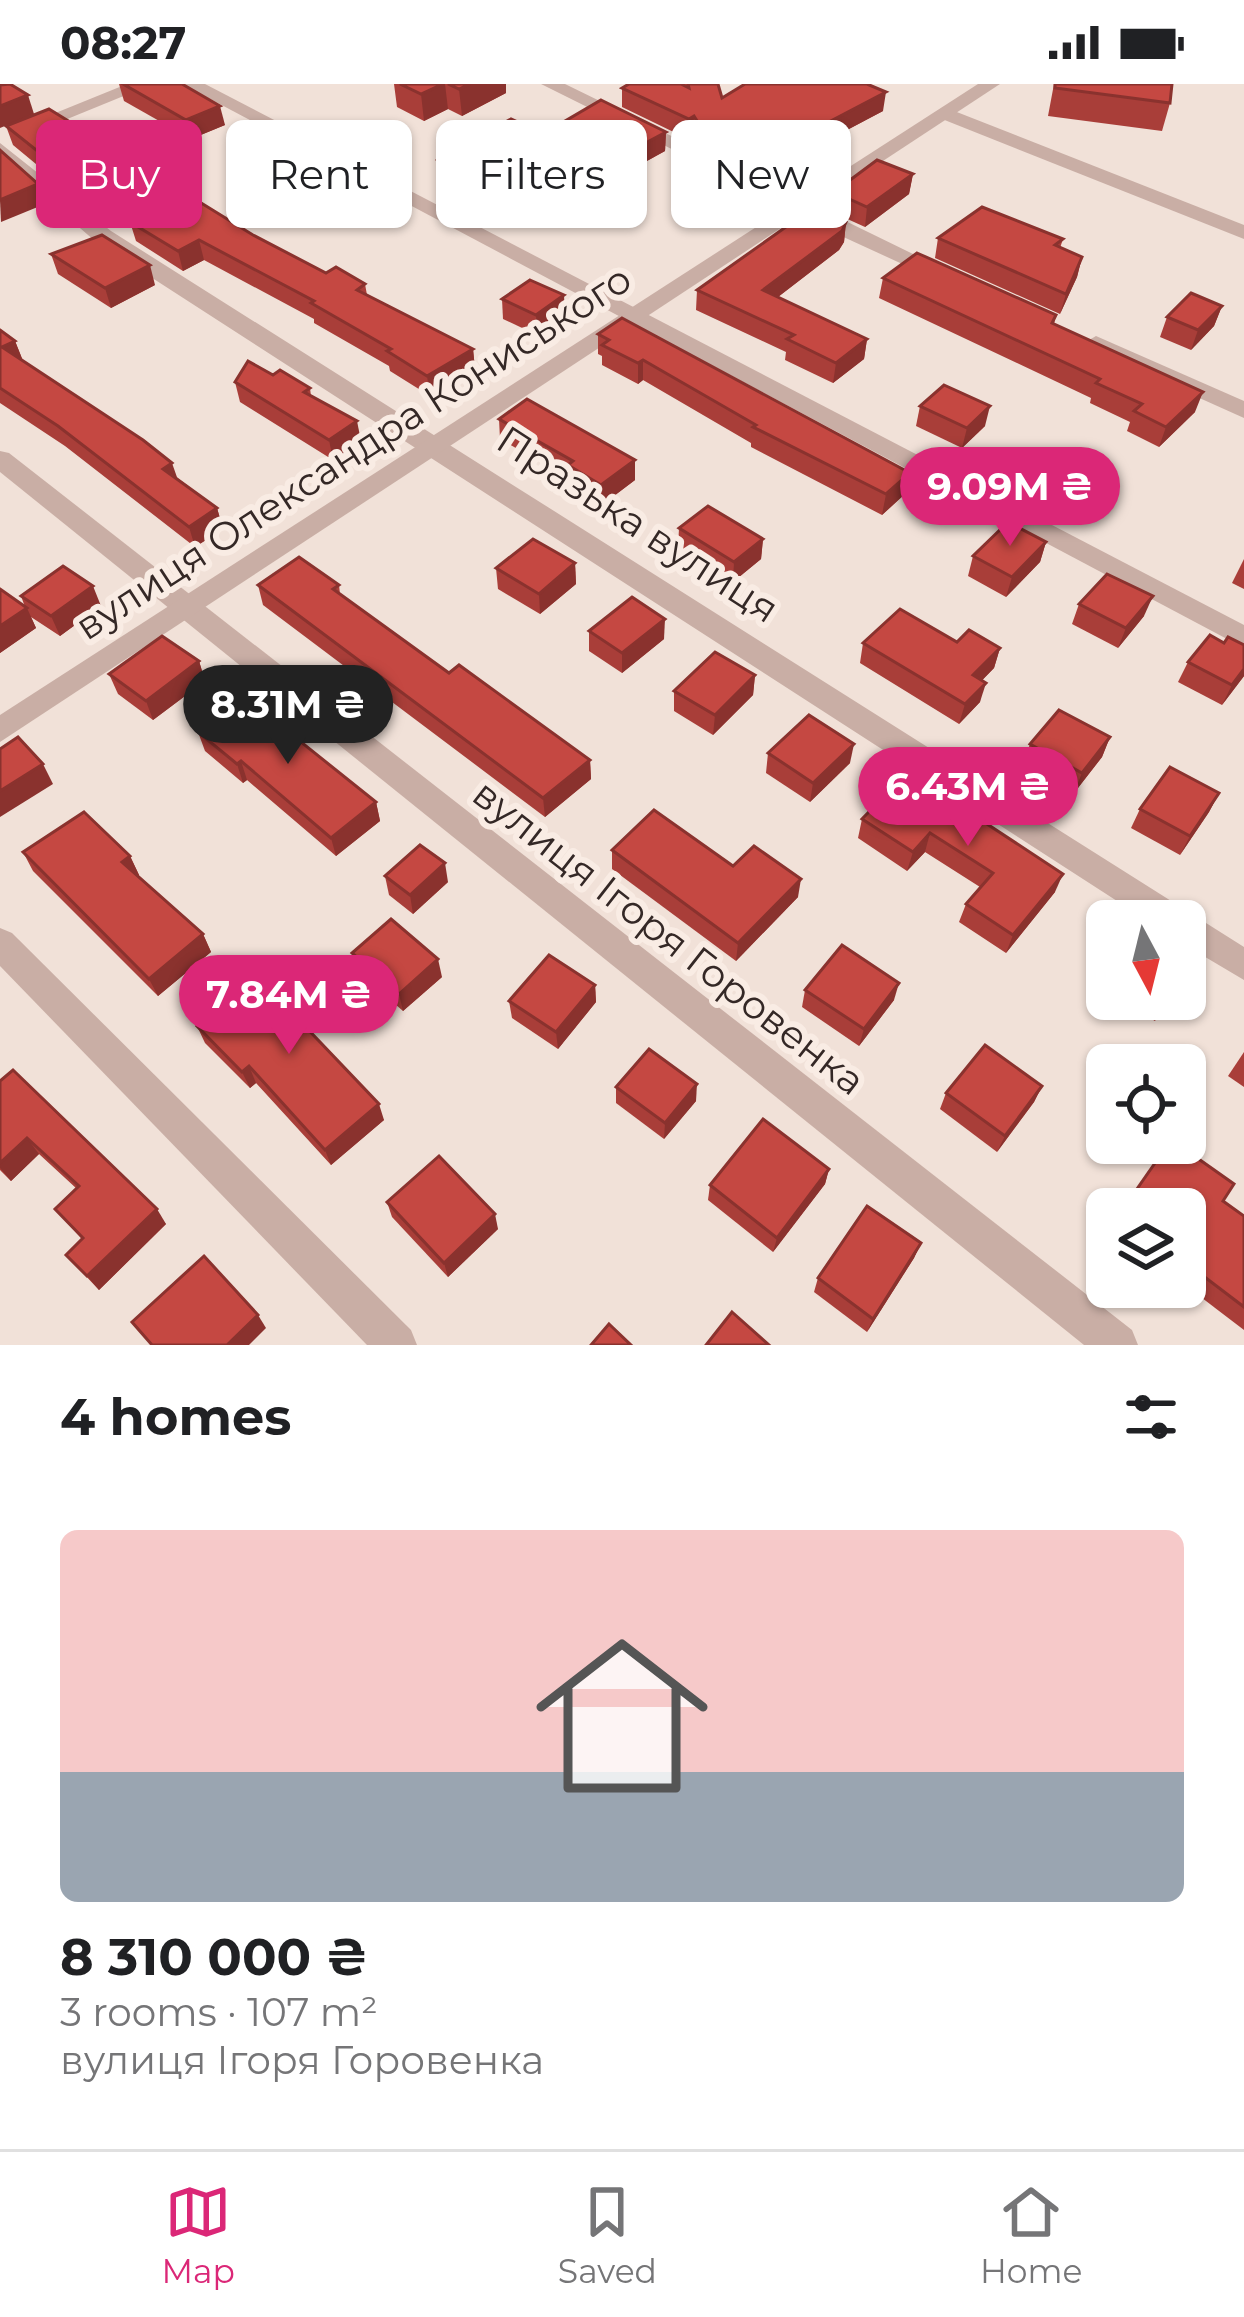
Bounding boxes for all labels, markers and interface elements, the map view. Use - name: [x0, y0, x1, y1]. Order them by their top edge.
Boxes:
- text: 08:27: [60, 15, 187, 70]
- chip: Buy: [36, 120, 202, 228]
- chip: Rent: [226, 120, 412, 228]
- chip: Filters: [436, 120, 647, 228]
- chip: New: [671, 120, 851, 228]
- street label: вулиця Олександра Кониського: [66, 254, 640, 650]
- street label: Празька вулиця: [488, 415, 788, 633]
- pin: 9.09M ₴: [899, 447, 1121, 549]
- text: 9.09M ₴: [927, 462, 1093, 510]
- pin: 8.31M ₴: [177, 665, 399, 767]
- text: 8.31M ₴: [210, 680, 366, 728]
- pin: 6.43M ₴: [857, 747, 1079, 849]
- text: 6.43M ₴: [885, 762, 1051, 810]
- street label: вулиця Ігоря Горовенка: [463, 769, 875, 1105]
- north arrow: [1086, 900, 1206, 1020]
- map controls: [1086, 900, 1206, 1308]
- pin: 7.84M ₴: [178, 955, 400, 1057]
- text: 7.84M ₴: [206, 970, 372, 1018]
- button: locate: [1086, 1044, 1206, 1164]
- button: layers: [1086, 1188, 1206, 1308]
- icon: filters: [1118, 1384, 1184, 1450]
- text: 4 homes: [60, 1386, 291, 1448]
- icon: home: [514, 1608, 730, 1824]
- text: 8 310 000 ₴: [60, 1926, 368, 1988]
- text: 3 rooms · 107 m²: [60, 1988, 378, 2036]
- text: вулиця Ігоря Горовенка: [60, 2036, 544, 2084]
- tab: Map: [162, 2179, 235, 2291]
- tab: Saved: [558, 2179, 657, 2291]
- tab: Home: [980, 2179, 1082, 2291]

